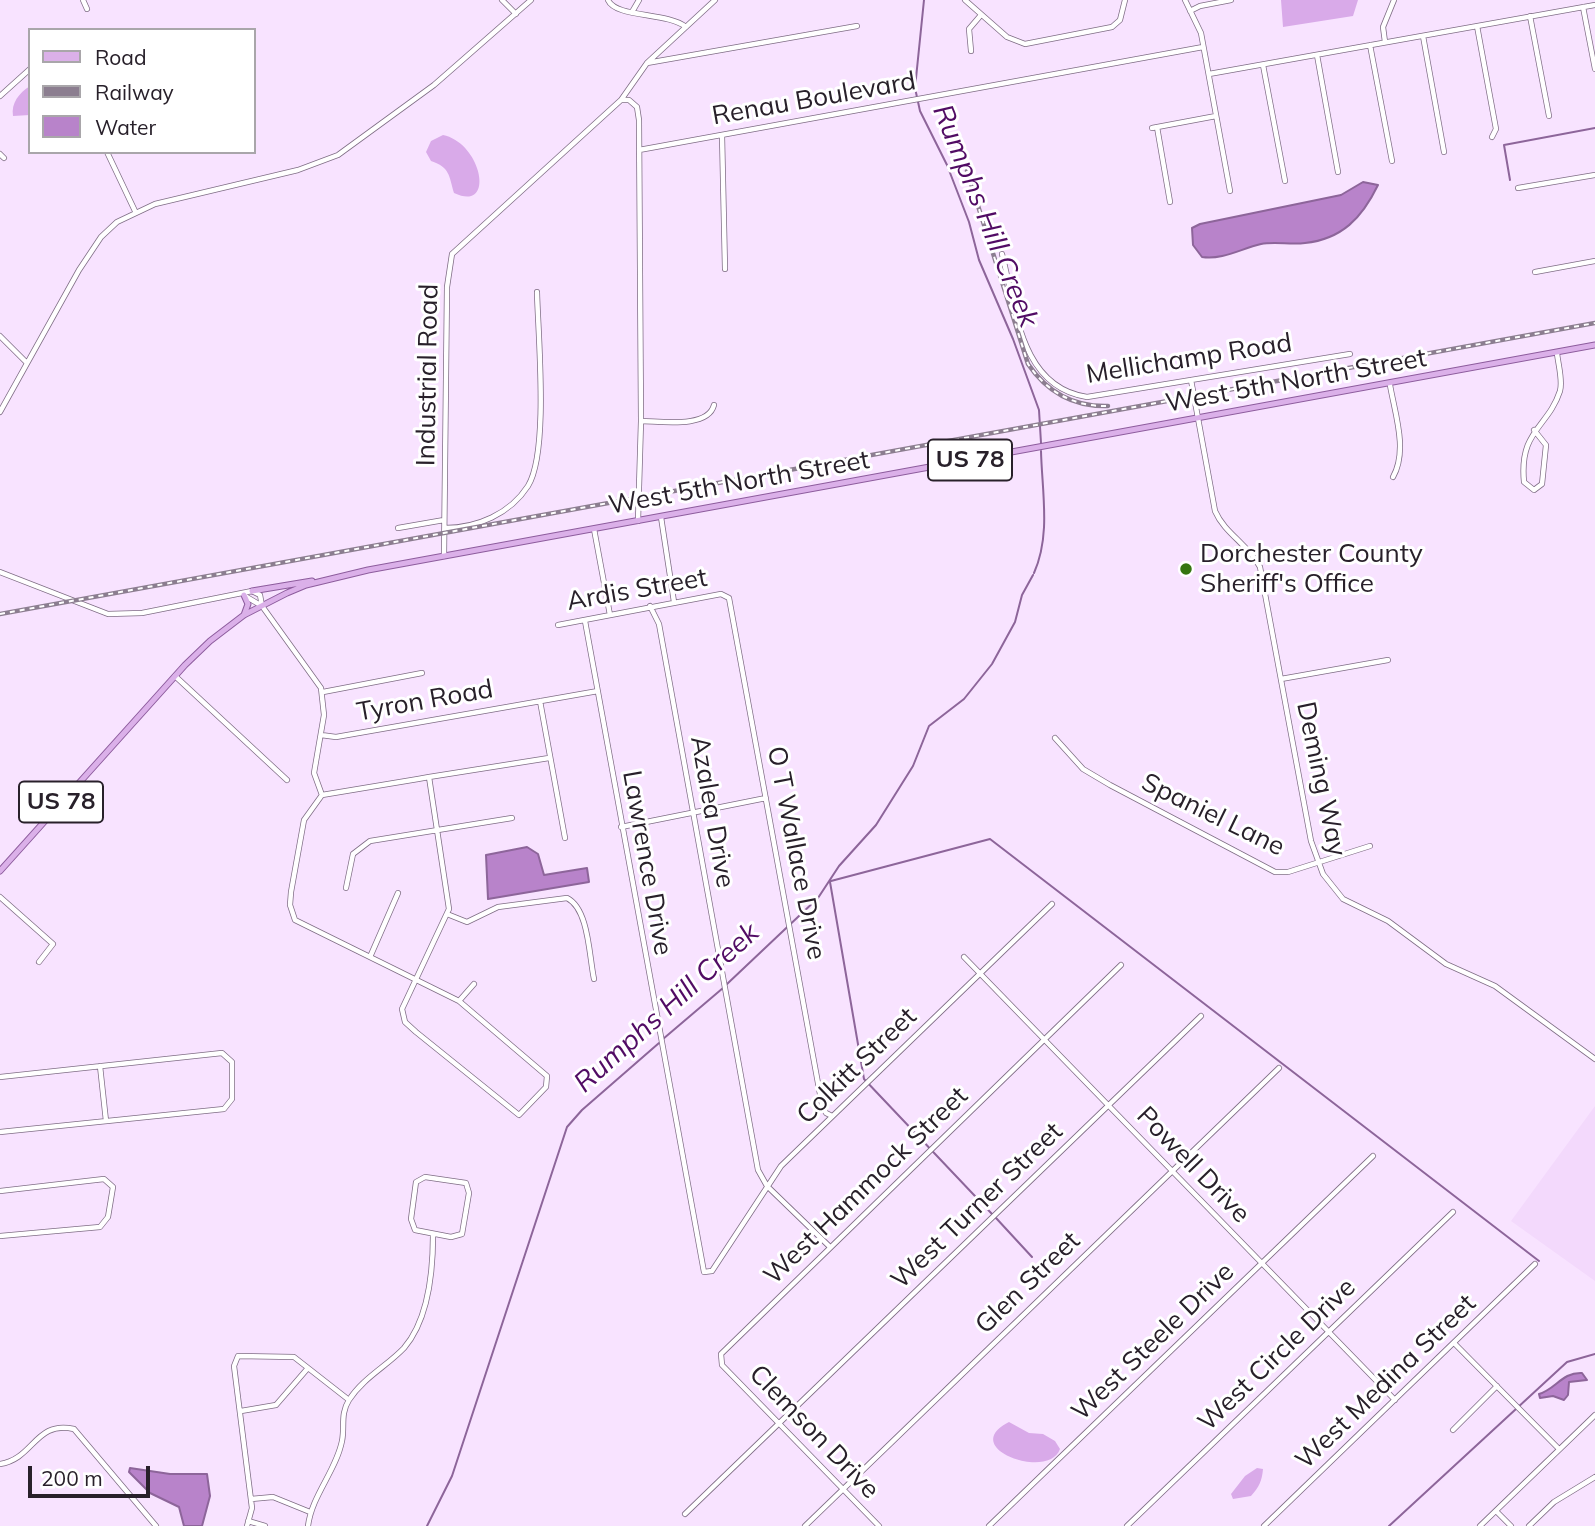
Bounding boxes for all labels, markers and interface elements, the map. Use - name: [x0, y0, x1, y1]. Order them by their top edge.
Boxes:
- legend: [28, 28, 256, 154]
- text: Road: [95, 44, 146, 70]
- street label: Renau Boulevard: [710, 66, 918, 132]
- text: Railway: [95, 79, 174, 105]
- water label: Rumphs Hill Creek: [925, 100, 1045, 332]
- text: Water: [95, 114, 156, 140]
- street label: Industrial Road: [411, 284, 445, 466]
- street label: Mellichamp Road: [1084, 327, 1294, 391]
- street label: West 5th North Street: [1163, 343, 1429, 419]
- road number: US 78: [928, 439, 1012, 480]
- street label: West 5th North Street: [606, 445, 872, 521]
- place label: Dorchester County Sheriff's Office: [1200, 538, 1423, 600]
- marker: Dorchester County Sheriff's Office: [1178, 561, 1194, 577]
- street label: Ardis Street: [564, 562, 710, 618]
- street label: Tyron Road: [355, 674, 495, 728]
- street label: Deming Way: [1289, 699, 1353, 859]
- street label: Azalea Drive: [683, 734, 741, 890]
- street label: O T Wallace Drive: [760, 744, 832, 962]
- street label: Spaniel Lane: [1136, 767, 1290, 863]
- street label: Lawrence Drive: [615, 768, 679, 958]
- road number: US 78: [19, 782, 103, 822]
- water label: Rumphs Hill Creek: [568, 916, 766, 1100]
- street label: Colkitt Street: [791, 1001, 923, 1131]
- street label: West Hammock Street: [758, 1081, 974, 1291]
- street label: Powell Drive: [1130, 1100, 1256, 1230]
- street label: West Turner Street: [885, 1116, 1069, 1296]
- street label: Glen Street: [969, 1225, 1087, 1341]
- street label: West Steele Drive: [1065, 1257, 1241, 1427]
- street label: West Circle Drive: [1192, 1272, 1362, 1438]
- street label: West Medina Street: [1290, 1288, 1482, 1476]
- street label: Clemson Drive: [743, 1359, 885, 1505]
- scale bar: [32, 1452, 154, 1496]
- text: 200 m: [41, 1465, 103, 1491]

